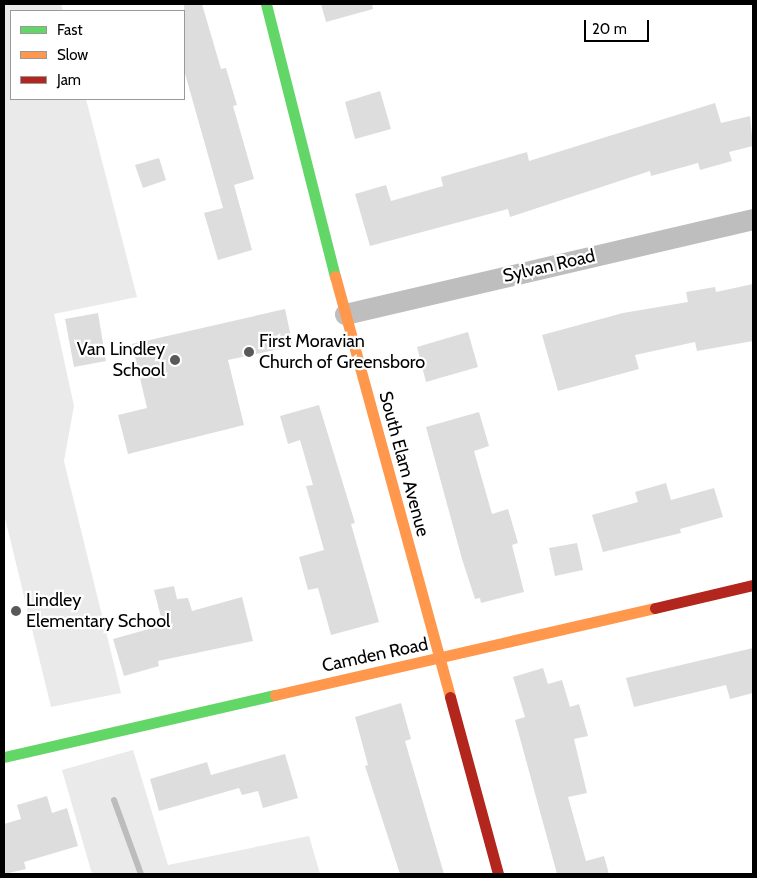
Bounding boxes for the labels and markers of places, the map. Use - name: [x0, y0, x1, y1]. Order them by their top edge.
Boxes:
- place label: First Moravian Church of Greensboro: [259, 331, 425, 374]
- place label: Van Lindley School: [77, 339, 165, 382]
- marker: First Moravian Church of Greensboro: [243, 346, 255, 358]
- marker: Van Lindley School: [169, 354, 181, 366]
- place label: Lindley Elementary School: [26, 590, 170, 632]
- marker: Lindley Elementary School: [10, 605, 22, 617]

